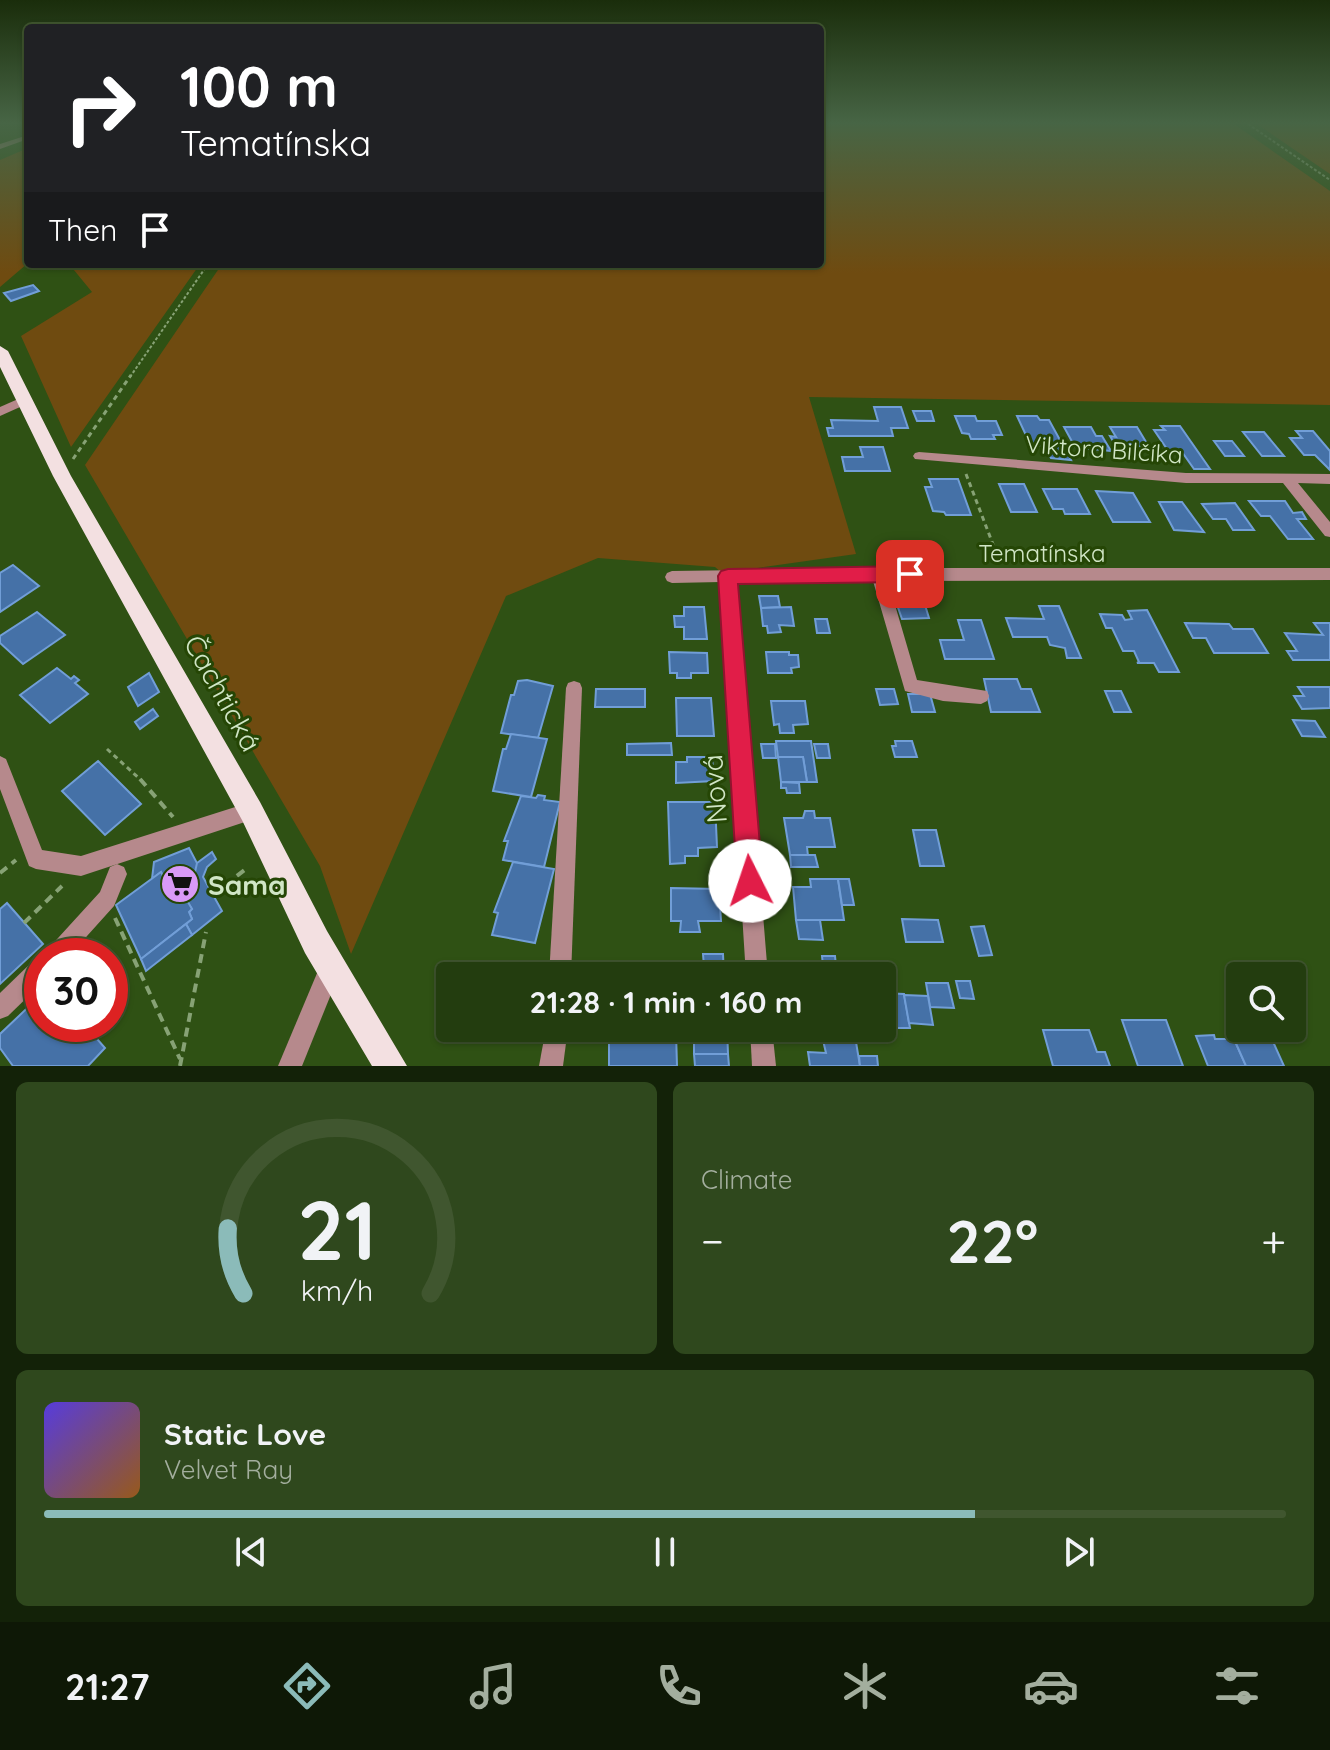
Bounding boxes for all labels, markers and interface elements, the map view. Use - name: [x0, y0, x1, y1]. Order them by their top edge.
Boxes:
- text: 100 m: [180, 51, 338, 121]
- icon: right: [48, 56, 152, 160]
- text: Tematínska: [180, 120, 371, 165]
- icon: arrive: [133, 208, 177, 252]
- text: Then: [48, 211, 117, 249]
- street label: Viktora Bilčíka: [1024, 429, 1184, 469]
- street label: Tematínska: [978, 538, 1106, 568]
- pin: [876, 540, 944, 608]
- icon: arrive: [888, 552, 932, 596]
- street label: Čachtická: [177, 629, 269, 757]
- street label: Nová: [694, 753, 734, 825]
- position arrow: [708, 839, 792, 923]
- supermarket icon: Sama: [159, 863, 201, 905]
- place label: Sama: [208, 867, 286, 902]
- speed limit sign: 30: [24, 938, 128, 1042]
- map controls: [1226, 962, 1306, 1042]
- button: search: [1226, 962, 1306, 1042]
- text: 21:28 · 1 min · 160 m: [530, 983, 802, 1021]
- text: Climate: [701, 1163, 792, 1196]
- text: 21: [297, 1177, 376, 1281]
- text: 22°: [947, 1203, 1038, 1278]
- text: −: [701, 1213, 724, 1268]
- text: +: [1261, 1213, 1286, 1268]
- text: km/h: [300, 1272, 373, 1308]
- text: Static Love: [164, 1415, 326, 1453]
- text: Velvet Ray: [164, 1453, 293, 1486]
- icon: previous: [229, 1530, 273, 1574]
- icon: pause: [643, 1530, 687, 1574]
- icon: next: [1057, 1530, 1101, 1574]
- icon: directions: [279, 1658, 335, 1714]
- icon: music: [465, 1658, 521, 1714]
- icon: phone: [651, 1658, 707, 1714]
- icon: climate: [837, 1658, 893, 1714]
- icon: car: [1023, 1658, 1079, 1714]
- icon: filters: [1209, 1658, 1265, 1714]
- text: 21:27: [65, 1664, 150, 1709]

